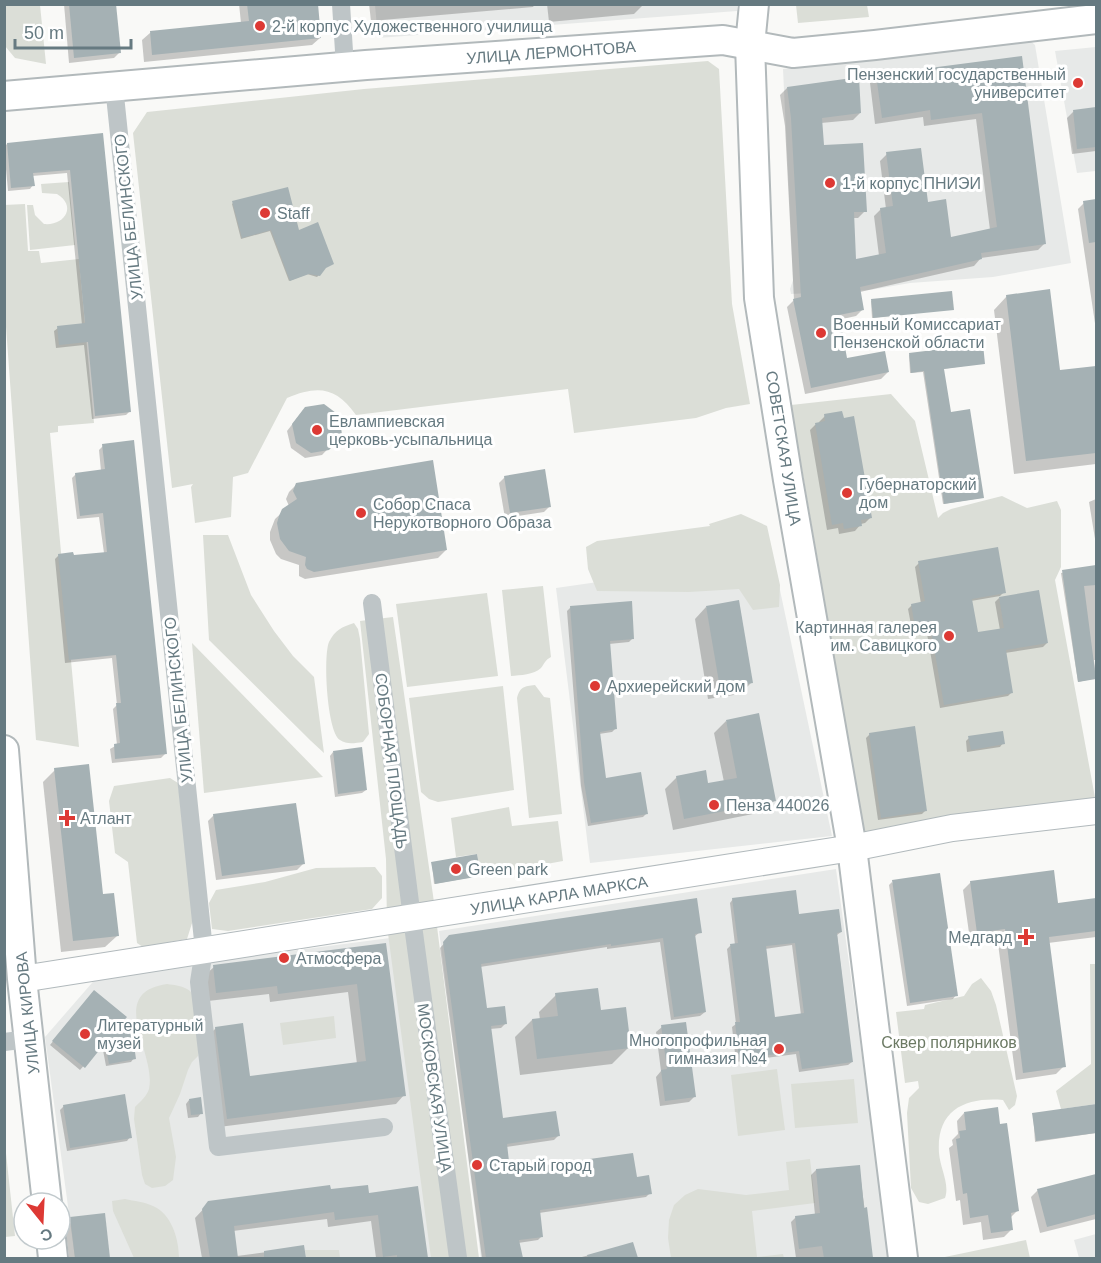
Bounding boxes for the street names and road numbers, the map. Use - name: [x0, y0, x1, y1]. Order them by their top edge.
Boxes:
- street label: УЛИЦА ЛЕРМОНТОВА: [466, 38, 637, 67]
- street label: УЛИЦА БЕЛИНСКОГО: [111, 133, 146, 301]
- street label: СОВЕТСКАЯ УЛИЦА: [763, 369, 804, 527]
- street label: УЛИЦА БЕЛИНСКОГО: [161, 616, 196, 784]
- street label: СОБОРНАЯ ПЛОЩАДЬ: [372, 672, 411, 850]
- street label: УЛИЦА КАРЛА МАРКСА: [469, 873, 649, 918]
- street label: УЛИЦА КИРОВА: [13, 951, 42, 1075]
- street label: МОСКОВСКАЯ УЛИЦА: [414, 1002, 455, 1174]

